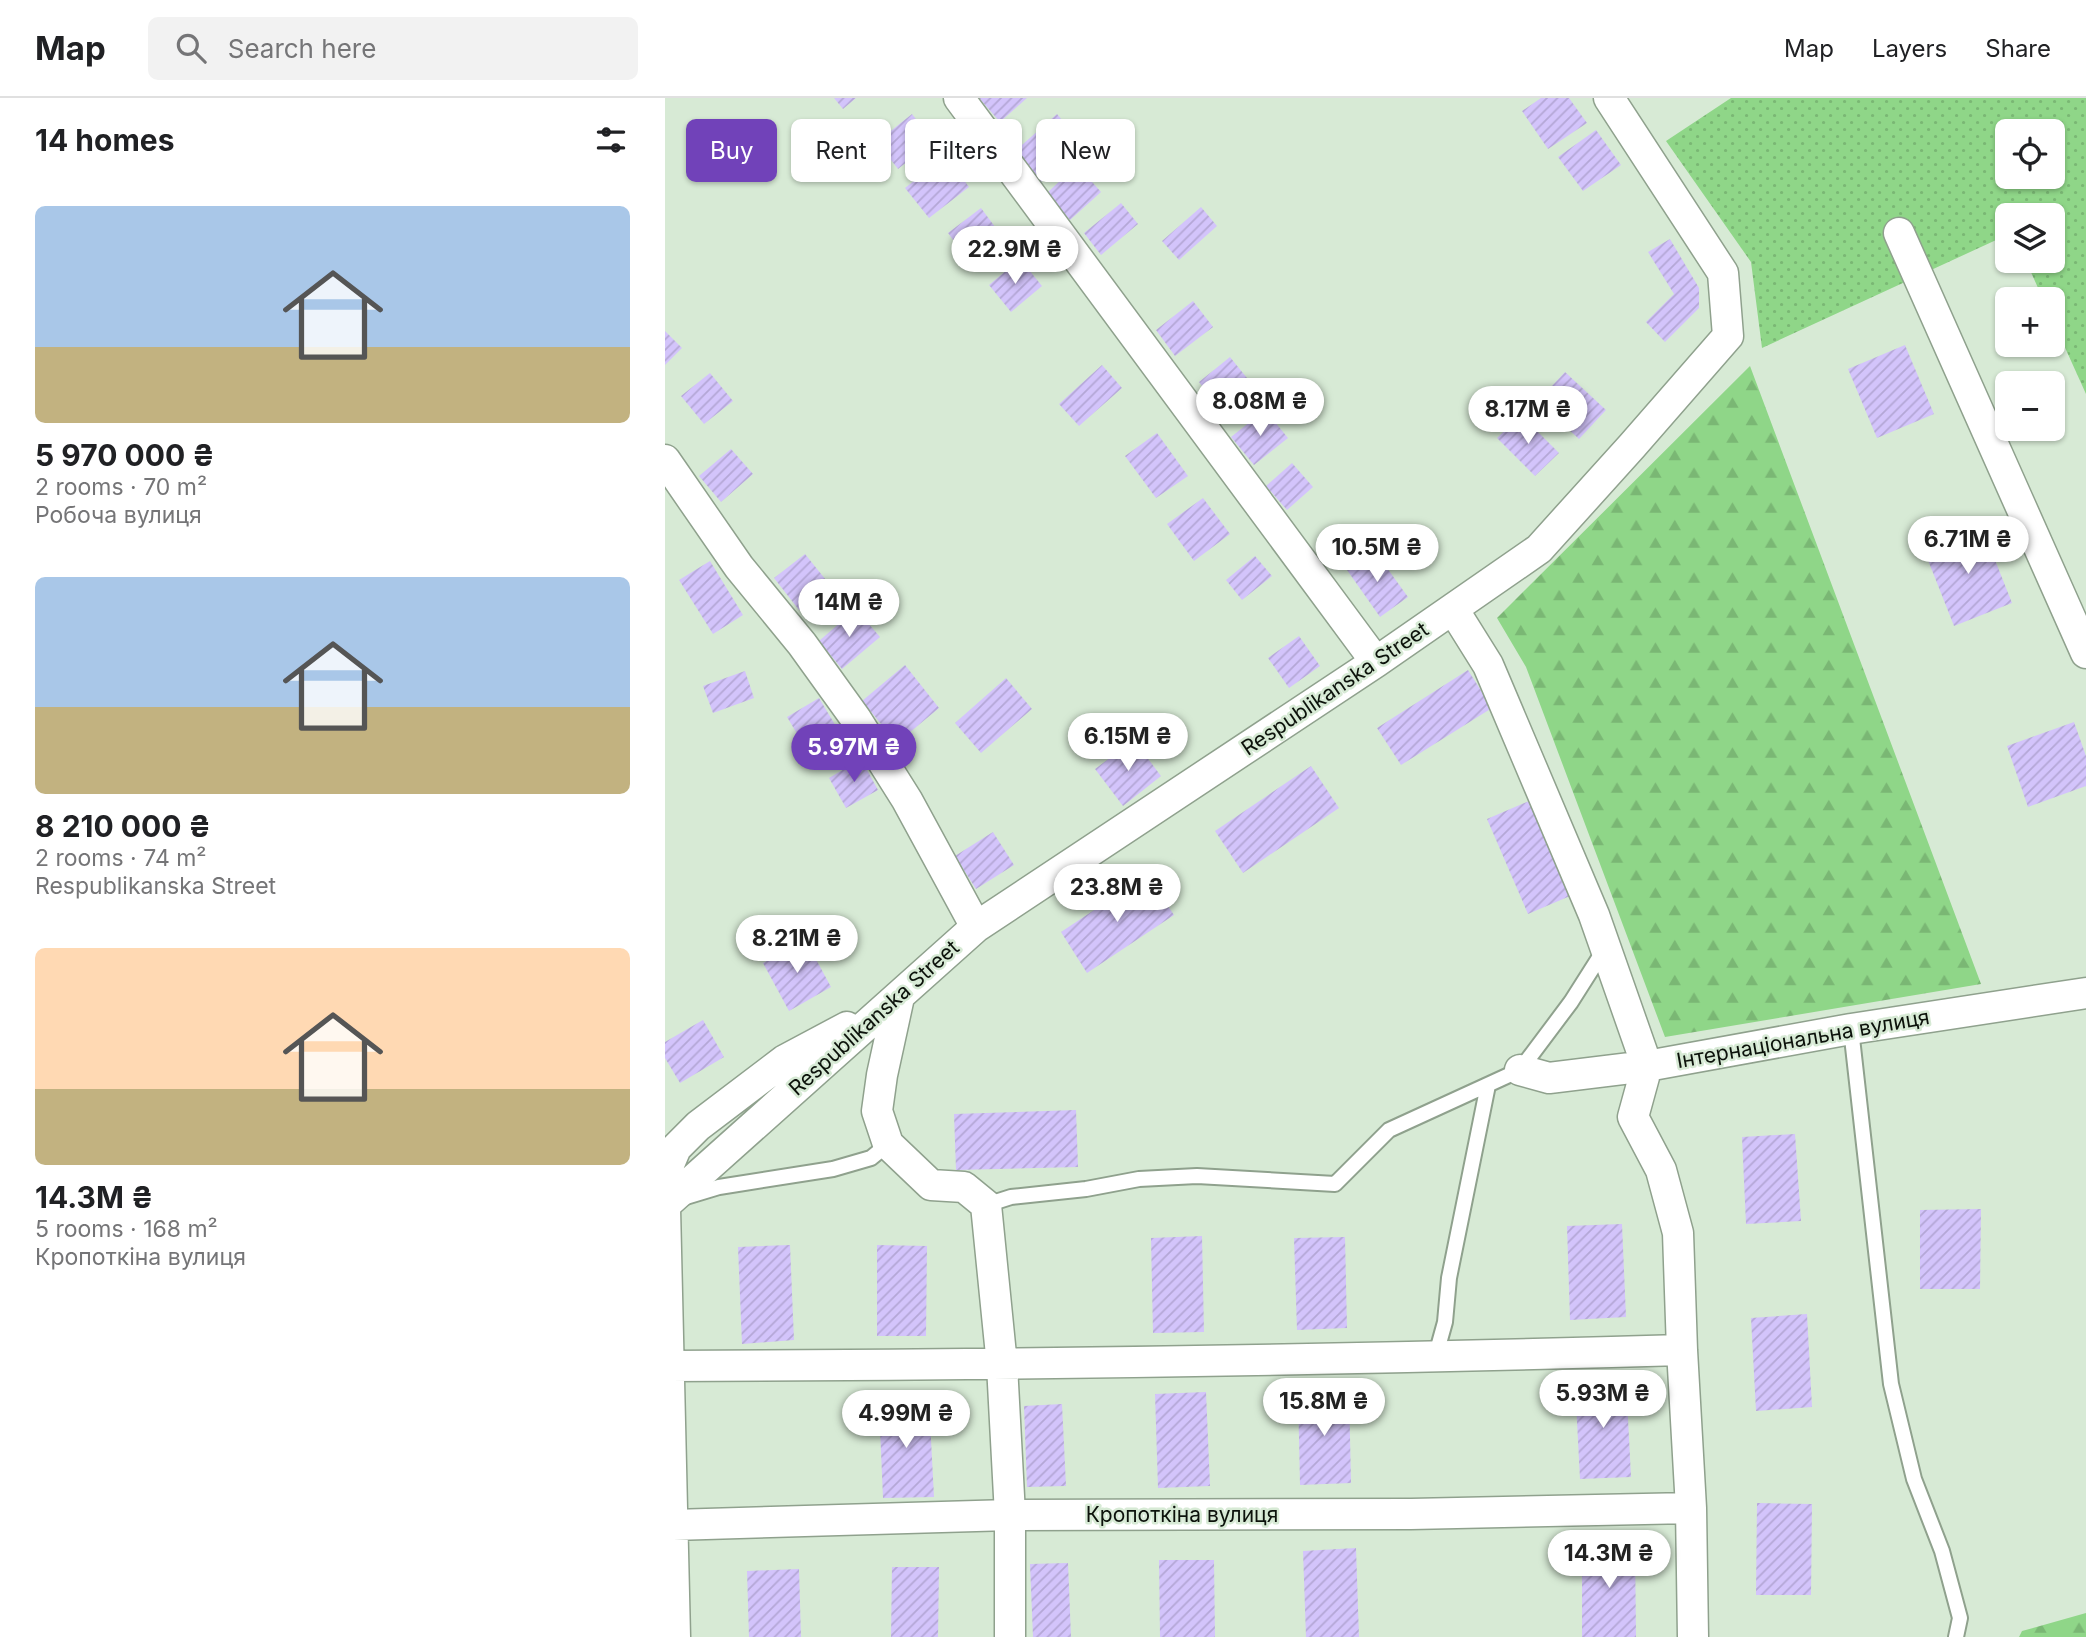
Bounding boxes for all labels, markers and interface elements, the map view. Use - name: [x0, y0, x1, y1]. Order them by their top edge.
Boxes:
- search box: [148, 17, 638, 80]
- text: Map: [35, 28, 106, 68]
- icon: search: [172, 29, 210, 67]
- text: Search here: [228, 33, 376, 64]
- text: Map: [1784, 34, 1834, 63]
- text: Layers: [1872, 34, 1947, 63]
- text: Share: [1985, 34, 2051, 63]
- chip: Buy: [686, 119, 777, 182]
- chip: Rent: [791, 119, 891, 182]
- chip: Filters: [905, 119, 1022, 182]
- chip: New: [1036, 119, 1135, 182]
- map controls: [1995, 119, 2065, 441]
- button: locate: [1995, 119, 2065, 189]
- icon: filters: [592, 121, 630, 159]
- text: 14 homes: [35, 122, 174, 158]
- button: layers: [1995, 203, 2065, 273]
- pin: 22.9M ₴: [950, 226, 1080, 286]
- text: 22.9M ₴: [967, 235, 1063, 263]
- icon: home: [270, 252, 396, 378]
- button: +: [1995, 287, 2065, 357]
- button: −: [1995, 371, 2065, 441]
- pin: 8.08M ₴: [1195, 378, 1325, 438]
- pin: 8.17M ₴: [1463, 386, 1593, 446]
- text: 8.08M ₴: [1212, 387, 1308, 415]
- text: 8.17M ₴: [1484, 395, 1572, 423]
- text: 5 970 000 ₴: [35, 437, 214, 473]
- text: 2 rooms · 70 m²: [35, 473, 207, 501]
- text: Робоча вулиця: [35, 501, 202, 529]
- pin: 6.71M ₴: [1903, 517, 2033, 576]
- pin: 10.5M ₴: [1312, 524, 1442, 584]
- text: 6.71M ₴: [1924, 525, 2012, 553]
- text: 10.5M ₴: [1332, 533, 1422, 561]
- pin: 14M ₴: [800, 580, 898, 639]
- text: 14M ₴: [814, 588, 884, 616]
- street label: Respublikanska Street: [1236, 617, 1433, 760]
- icon: home: [270, 623, 396, 749]
- pin: 6.15M ₴: [1063, 714, 1193, 773]
- text: 6.15M ₴: [1084, 722, 1172, 750]
- pin: 5.97M ₴: [789, 724, 919, 784]
- text: 5.97M ₴: [807, 733, 901, 761]
- text: 8 210 000 ₴: [35, 808, 211, 844]
- text: 2 rooms · 74 m²: [35, 844, 207, 872]
- pin: 23.8M ₴: [1052, 864, 1182, 924]
- text: Respublikanska Street: [35, 872, 276, 900]
- text: 23.8M ₴: [1070, 873, 1164, 901]
- pin: 8.21M ₴: [732, 916, 862, 975]
- text: 8.21M ₴: [752, 924, 842, 952]
- street label: Respublikanska Street: [784, 935, 964, 1101]
- icon: home: [270, 994, 396, 1120]
- street label: Інтернаціональна вулиця: [1674, 1004, 1931, 1073]
- text: 14.3M ₴: [35, 1179, 153, 1215]
- text: 5 rooms · 168 m²: [35, 1215, 218, 1243]
- text: Кропоткіна вулиця: [35, 1243, 246, 1271]
- pin: 5.93M ₴: [1538, 1370, 1668, 1430]
- pin: 15.8M ₴: [1259, 1378, 1389, 1438]
- text: 5.93M ₴: [1555, 1379, 1651, 1407]
- text: 15.8M ₴: [1279, 1387, 1369, 1415]
- pin: 4.99M ₴: [841, 1390, 971, 1450]
- text: 4.99M ₴: [858, 1399, 954, 1427]
- street label: Кропоткіна вулиця: [1086, 1502, 1278, 1527]
- pin: 14.3M ₴: [1544, 1530, 1674, 1590]
- text: 14.3M ₴: [1564, 1539, 1654, 1567]

